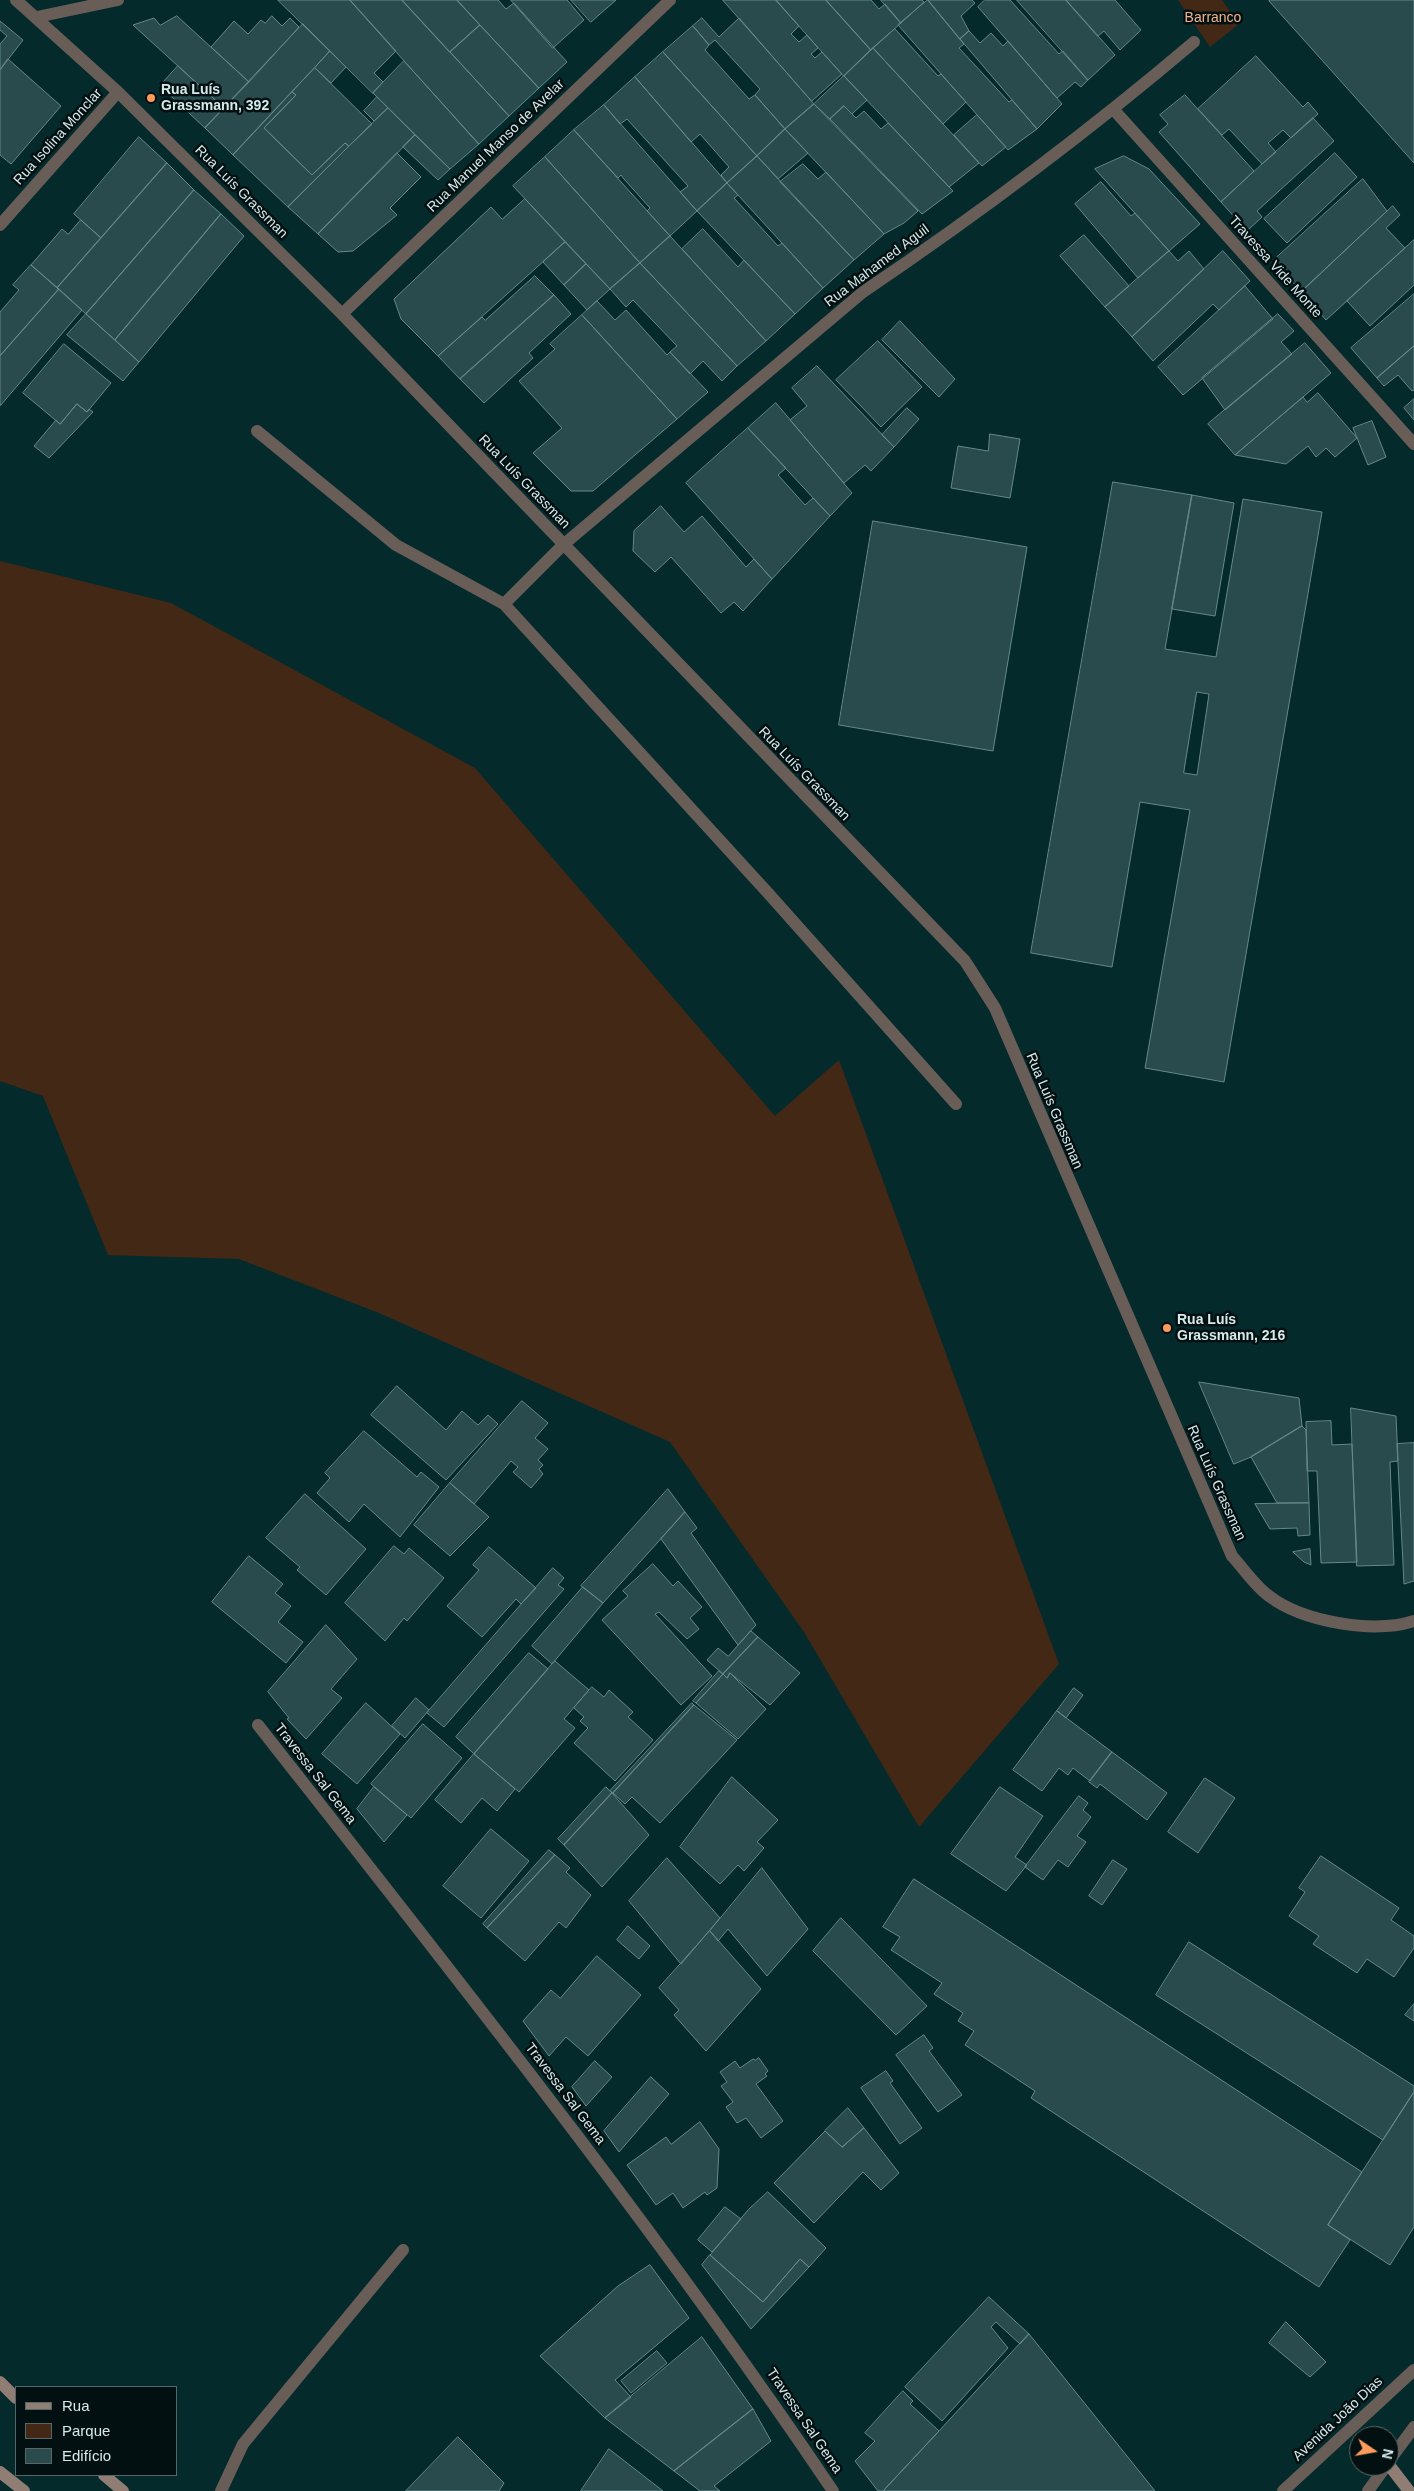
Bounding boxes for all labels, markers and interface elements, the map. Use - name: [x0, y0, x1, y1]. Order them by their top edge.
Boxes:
- park label: Barranco: [1185, 10, 1241, 26]
- street label: Rua Manuel Manso de Avelar: [424, 76, 568, 216]
- place label: Rua Luís Grassmann, 392: [161, 82, 269, 114]
- street label: Rua Isolina Monclar: [10, 85, 106, 189]
- marker: Rua Luís Grassmann, 392: [145, 92, 157, 104]
- street label: Rua Luís Grassman: [191, 142, 291, 242]
- street label: Travessa Vide Monte: [1225, 213, 1325, 321]
- street label: Rua Mahamed Aguil: [821, 221, 933, 311]
- street label: Rua Luís Grassman: [475, 431, 573, 533]
- street label: Rua Luís Grassman: [755, 723, 853, 825]
- street label: Rua Luís Grassman: [1022, 1050, 1086, 1172]
- place label: Rua Luís Grassmann, 216: [1177, 1312, 1285, 1344]
- marker: Rua Luís Grassmann, 216: [1161, 1322, 1173, 1334]
- street label: Rua Luís Grassman: [1183, 1423, 1249, 1543]
- street label: Travessa Sal Gema: [270, 1720, 360, 1828]
- street label: Travessa Sal Gema: [521, 2040, 609, 2148]
- street label: Travessa Sal Gema: [763, 2365, 845, 2477]
- street label: Avenida João Dias: [1290, 2373, 1386, 2465]
- legend: [15, 2386, 178, 2476]
- text: Rua: [62, 2397, 90, 2414]
- text: Parque: [62, 2422, 110, 2439]
- north arrow: [1349, 2426, 1399, 2476]
- text: Edifício: [62, 2447, 111, 2464]
- text: N: [1379, 2447, 1397, 2461]

